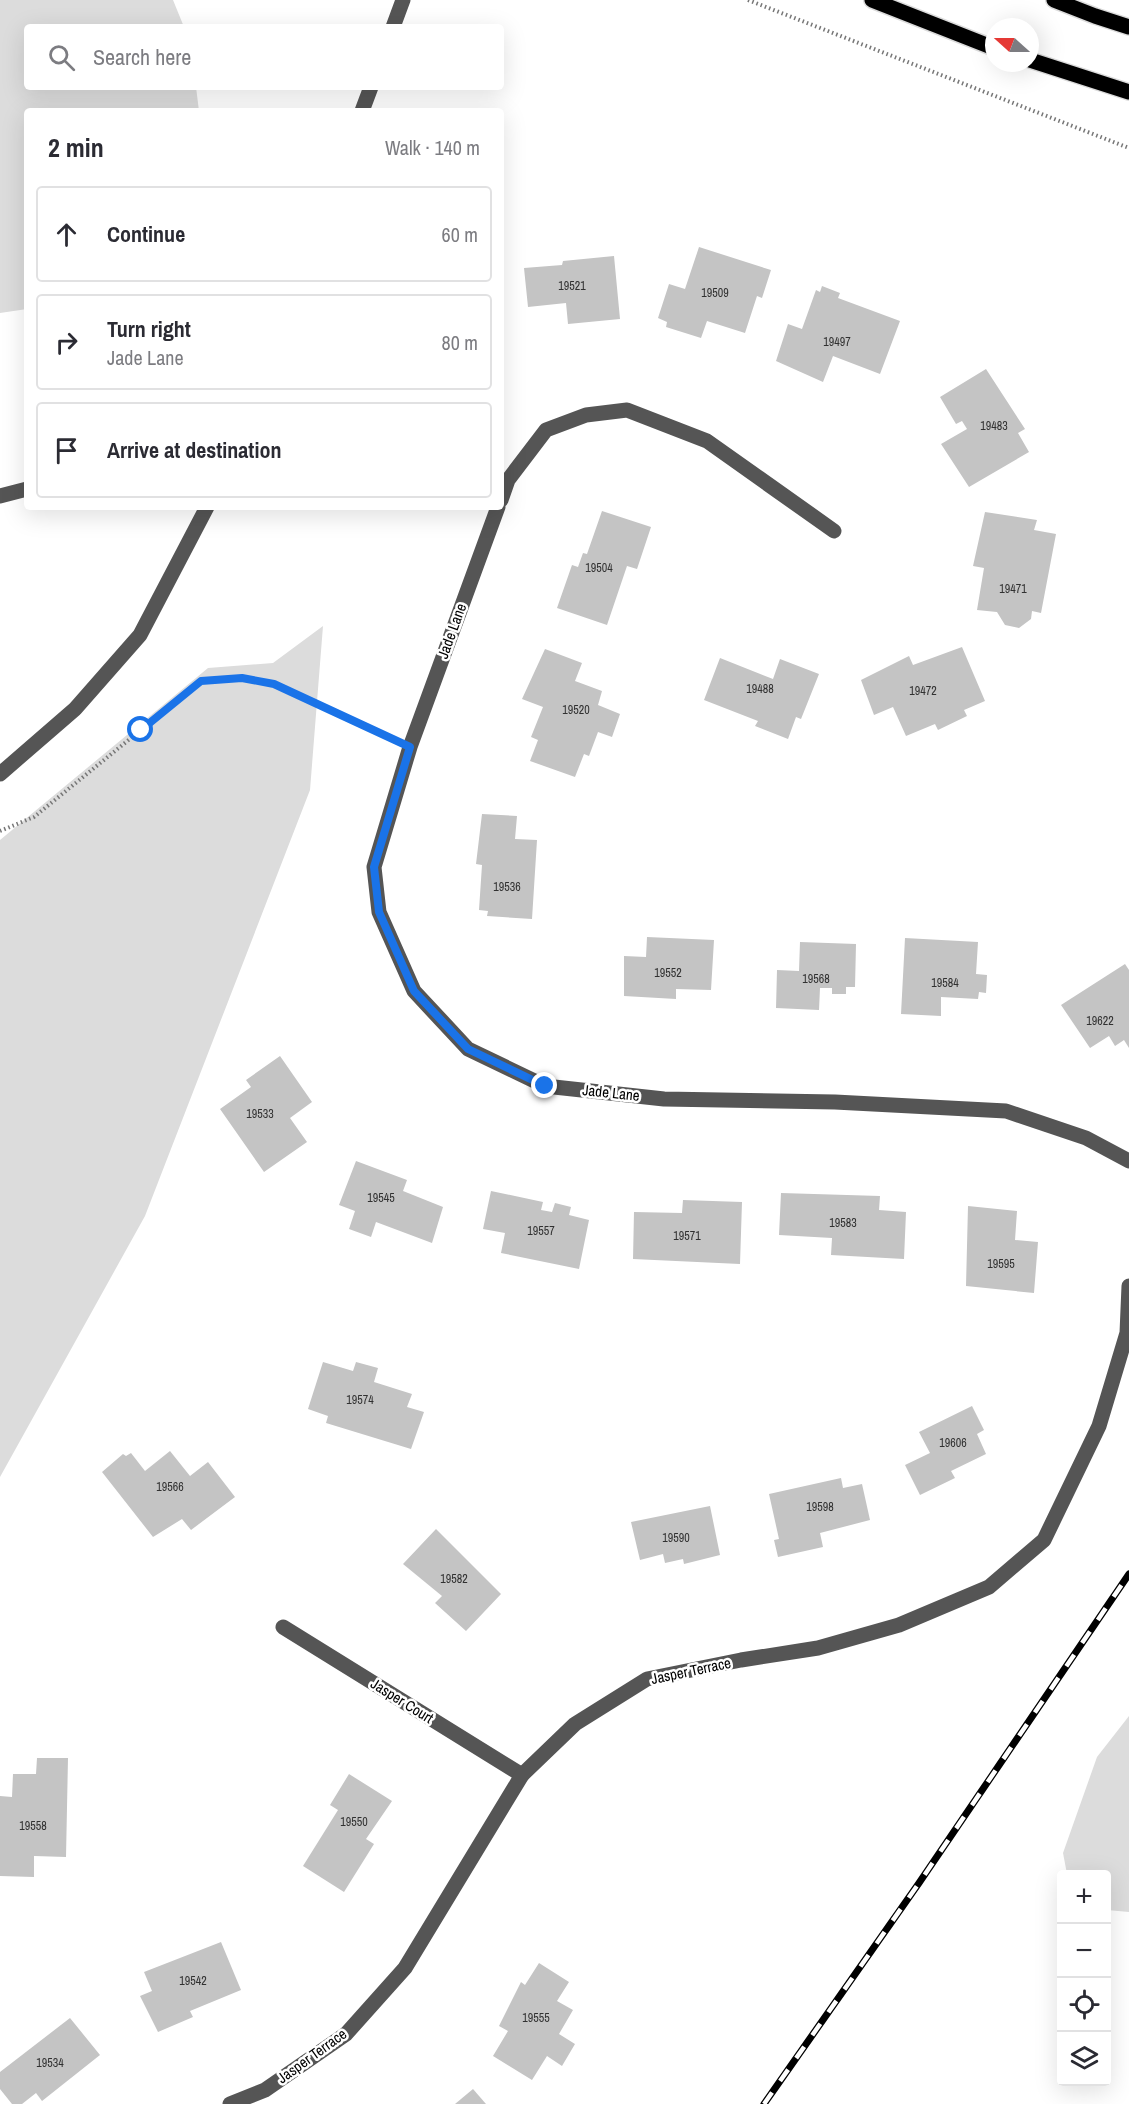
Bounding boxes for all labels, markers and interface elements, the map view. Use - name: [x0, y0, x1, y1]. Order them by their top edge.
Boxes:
- north arrow: [985, 18, 1039, 72]
- search box: [24, 24, 504, 90]
- icon: search: [45, 41, 78, 74]
- text: Search here: [93, 42, 191, 72]
- text: 2 min: [48, 130, 104, 165]
- text: Walk · 140 m: [385, 134, 480, 161]
- icon: ahead: [50, 218, 83, 251]
- text: Continue: [107, 219, 185, 249]
- text: 60 m: [442, 221, 478, 248]
- house number: 19521: [558, 278, 586, 294]
- house number: 19509: [701, 285, 729, 301]
- text: Turn right: [107, 314, 191, 344]
- icon: right: [50, 326, 83, 359]
- text: 80 m: [442, 329, 478, 356]
- house number: 19497: [823, 334, 851, 350]
- text: Jade Lane: [107, 344, 184, 371]
- house number: 19483: [980, 418, 1008, 434]
- icon: arrive: [50, 434, 83, 467]
- text: Arrive at destination: [107, 435, 281, 465]
- house number: 19504: [585, 560, 613, 576]
- house number: 19471: [999, 581, 1027, 597]
- street label: Jade Lane: [432, 600, 471, 661]
- house number: 19488: [746, 681, 774, 697]
- house number: 19472: [909, 683, 937, 699]
- house number: 19520: [562, 702, 590, 718]
- route start: [127, 716, 153, 742]
- house number: 19536: [493, 879, 521, 895]
- house number: 19552: [654, 965, 682, 981]
- house number: 19568: [802, 971, 830, 987]
- house number: 19584: [931, 975, 959, 991]
- house number: 19622: [1086, 1013, 1114, 1029]
- route end: [531, 1072, 557, 1098]
- street label: Jade Lane: [581, 1079, 641, 1106]
- house number: 19533: [246, 1106, 274, 1122]
- house number: 19545: [367, 1190, 395, 1206]
- house number: 19583: [829, 1215, 857, 1231]
- house number: 19557: [527, 1223, 555, 1239]
- house number: 19571: [673, 1228, 701, 1244]
- house number: 19595: [987, 1256, 1015, 1272]
- house number: 19574: [346, 1392, 374, 1408]
- house number: 19606: [939, 1435, 967, 1451]
- house number: 19566: [156, 1479, 184, 1495]
- house number: 19598: [806, 1499, 834, 1515]
- house number: 19590: [662, 1530, 690, 1546]
- house number: 19582: [440, 1571, 468, 1587]
- street label: Jasper Terrace: [649, 1652, 733, 1689]
- street label: Jasper Court: [367, 1673, 438, 1728]
- house number: 19550: [340, 1814, 368, 1830]
- house number: 19558: [19, 1818, 47, 1834]
- map controls: [1057, 1870, 1111, 2086]
- button: +: [1057, 1870, 1111, 1924]
- button: −: [1057, 1924, 1111, 1978]
- house number: 19542: [179, 1973, 207, 1989]
- button: locate: [1057, 1978, 1111, 2032]
- house number: 19555: [522, 2010, 550, 2026]
- street label: Jasper Terrace: [273, 2023, 351, 2088]
- button: layers: [1057, 2032, 1111, 2086]
- house number: 19534: [36, 2055, 64, 2071]

